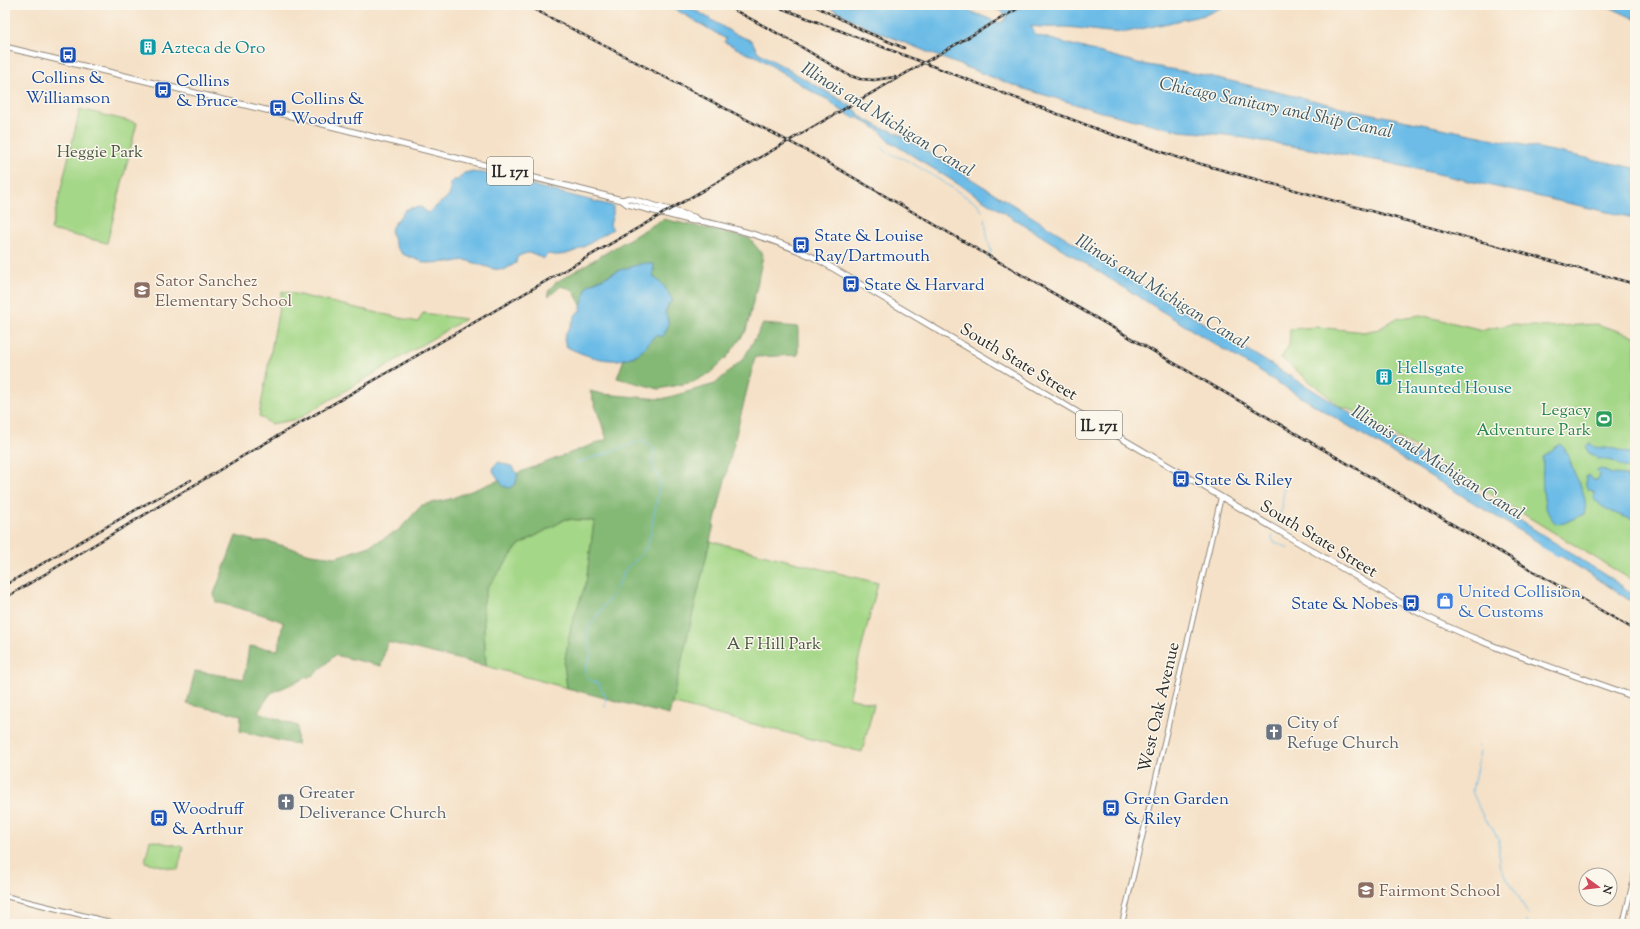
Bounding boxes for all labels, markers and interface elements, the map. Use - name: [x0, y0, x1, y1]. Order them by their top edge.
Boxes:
- building icon: Azteca de Oro: [138, 37, 158, 57]
- place label: Azteca de Oro: [161, 37, 265, 61]
- bus stop icon: Collins & Williamson: [58, 45, 78, 65]
- water label: Illinois and Michigan Canal: [795, 57, 979, 185]
- place label: Collins & Williamson: [26, 67, 110, 111]
- place label: Collins & Bruce: [176, 70, 238, 114]
- water label: Chicago Sanitary and Ship Canal: [1157, 72, 1395, 146]
- bus stop icon: Collins & Bruce: [153, 80, 173, 100]
- place label: Collins & Woodruff: [291, 88, 365, 132]
- bus stop icon: Collins & Woodruff: [268, 98, 288, 118]
- park label: Heggie Park: [57, 141, 143, 165]
- road number: IL 171: [487, 157, 533, 185]
- place label: State & Louise Ray/Dartmouth: [814, 225, 930, 269]
- water label: Illinois and Michigan Canal: [1069, 229, 1253, 357]
- bus stop icon: State & Louise Ray/Dartmouth: [791, 235, 811, 255]
- place label: Sator Sanchez Elementary School: [155, 270, 292, 314]
- bus stop icon: State & Harvard: [841, 274, 861, 294]
- place label: State & Harvard: [864, 274, 985, 298]
- school or university icon: Sator Sanchez Elementary School: [132, 280, 152, 300]
- street label: South State Street: [955, 318, 1082, 407]
- place label: Hellsgate Haunted House: [1397, 357, 1512, 401]
- building icon: Hellsgate Haunted House: [1374, 367, 1394, 387]
- place label: Legacy Adventure Park: [1476, 399, 1592, 443]
- water label: Illinois and Michigan Canal: [1345, 400, 1529, 528]
- sports icon: Legacy Adventure Park: [1594, 409, 1614, 429]
- road number: IL 171: [1076, 411, 1122, 439]
- bus stop icon: State & Riley: [1171, 469, 1191, 489]
- place label: State & Riley: [1194, 469, 1293, 493]
- street label: South State Street: [1255, 495, 1382, 584]
- place label: United Collision & Customs: [1458, 581, 1581, 625]
- shop icon: United Collision & Customs: [1435, 591, 1455, 611]
- place label: State & Nobes: [1291, 593, 1398, 617]
- bus stop icon: State & Nobes: [1401, 593, 1421, 613]
- park label: A F Hill Park: [727, 633, 821, 657]
- street label: West Oak Avenue: [1133, 640, 1187, 775]
- place label: City of Refuge Church: [1287, 712, 1399, 756]
- church icon: City of Refuge Church: [1264, 722, 1284, 742]
- place label: Greater Deliverance Church: [299, 782, 447, 826]
- place label: Green Garden & Riley: [1124, 788, 1229, 832]
- church icon: Greater Deliverance Church: [276, 792, 296, 812]
- place label: Woodruff & Arthur: [172, 798, 244, 842]
- bus stop icon: Green Garden & Riley: [1101, 798, 1121, 818]
- bus stop icon: Woodruff & Arthur: [149, 808, 169, 828]
- north arrow: [1578, 867, 1618, 907]
- school or university icon: Fairmont School: [1356, 880, 1376, 900]
- place label: Fairmont School: [1379, 880, 1501, 904]
- text: N: [1598, 882, 1616, 896]

